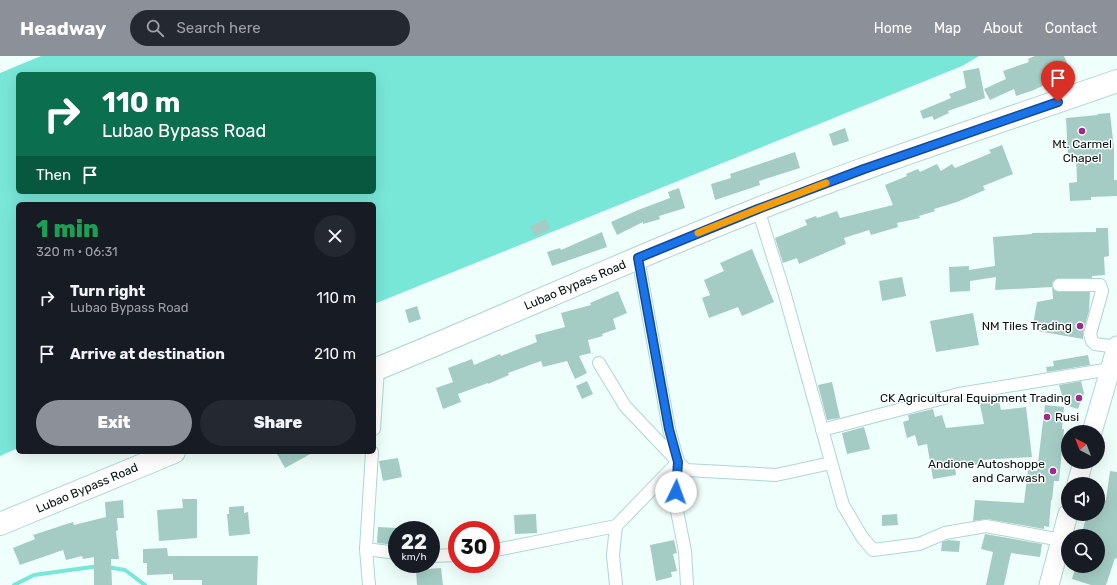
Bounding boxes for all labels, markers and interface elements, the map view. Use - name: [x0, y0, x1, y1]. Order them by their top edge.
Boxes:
- search box: [130, 10, 410, 46]
- text: Headway: [20, 17, 106, 40]
- icon: search: [144, 17, 166, 39]
- text: Search here: [176, 19, 261, 37]
- text: Home: [874, 20, 912, 37]
- text: Map: [934, 20, 961, 37]
- text: About: [983, 20, 1023, 37]
- text: Contact: [1045, 20, 1097, 37]
- pin: [1041, 61, 1075, 102]
- icon: arrive: [1047, 67, 1069, 89]
- text: 110 m: [102, 86, 180, 119]
- icon: right: [36, 88, 88, 140]
- text: Lubao Bypass Road: [102, 120, 266, 142]
- marker: Mt. Carmel Chapel: [1077, 126, 1087, 136]
- place label: Mt. Carmel Chapel: [1052, 137, 1112, 165]
- icon: arrive: [79, 164, 101, 186]
- text: Then: [36, 166, 71, 184]
- text: 1 min: [36, 215, 99, 243]
- button: close: [314, 215, 356, 257]
- text: 320 m · 06:31: [36, 244, 118, 259]
- street label: Lubao Bypass Road: [522, 257, 628, 313]
- text: Turn right: [70, 282, 145, 300]
- icon: right: [36, 287, 58, 309]
- text: 110 m: [317, 289, 356, 307]
- text: Lubao Bypass Road: [70, 300, 189, 315]
- place label: NM Tiles Trading: [982, 319, 1072, 333]
- marker: NM Tiles Trading: [1075, 321, 1085, 331]
- icon: arrive: [36, 343, 58, 365]
- text: Arrive at destination: [70, 345, 225, 363]
- text: 210 m: [314, 345, 356, 363]
- place label: CK Agricultural Equipment Trading: [880, 391, 1071, 405]
- marker: CK Agricultural Equipment Trading: [1074, 393, 1084, 403]
- button: Exit: [36, 400, 192, 446]
- button: Share: [200, 400, 356, 446]
- place label: Rusi: [1055, 410, 1079, 424]
- marker: Rusi: [1042, 412, 1052, 422]
- north arrow: [1061, 425, 1105, 469]
- map controls: [1061, 425, 1105, 573]
- place label: Andione Autoshoppe and Carwash: [928, 457, 1045, 485]
- street label: Lubao Bypass Road: [34, 460, 140, 516]
- marker: Andione Autoshoppe and Carwash: [1048, 466, 1058, 476]
- position arrow: [655, 471, 697, 513]
- button: sound: [1061, 477, 1105, 521]
- speed limit sign: 30: [448, 521, 500, 573]
- button: search: [1061, 529, 1105, 573]
- text: 22: [401, 530, 427, 554]
- text: km/h: [402, 551, 426, 563]

